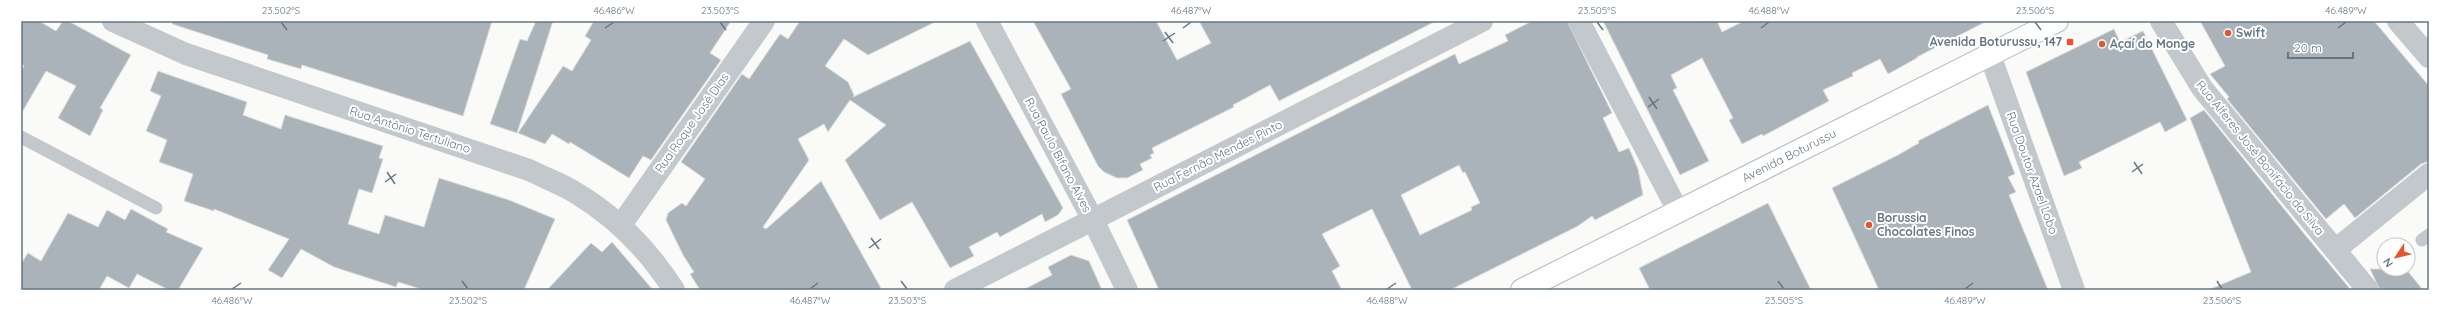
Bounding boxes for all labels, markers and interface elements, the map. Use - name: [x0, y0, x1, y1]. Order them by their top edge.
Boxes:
- text: 23.502°S: [262, 4, 301, 17]
- text: 46.486°W: [593, 4, 635, 17]
- text: 23.503°S: [701, 4, 739, 17]
- text: 46.487°W: [1171, 4, 1212, 17]
- text: 23.505°S: [1578, 4, 1617, 17]
- text: 46.488°W: [1748, 4, 1790, 17]
- text: 23.506°S: [2016, 4, 2055, 17]
- text: 46.489°W: [2325, 4, 2367, 17]
- place label: Swift: [2236, 25, 2265, 40]
- marker: Swift: [2223, 28, 2233, 38]
- place label: Avenida Boturussu, 147: [1930, 34, 2062, 49]
- scale bar: [2288, 34, 2353, 60]
- place label: Açaí do Monge: [2110, 36, 2195, 51]
- marker: Avenida Boturussu, 147: [2065, 37, 2075, 47]
- marker: Açaí do Monge: [2097, 39, 2107, 49]
- text: 20 m: [2294, 40, 2322, 55]
- street label: Rua Roque José Dias: [651, 70, 732, 176]
- street label: Rua Alferes José Bonifácio da Silva: [2193, 77, 2328, 238]
- street label: Rua Paulo Bifano Alves: [1022, 95, 1095, 215]
- street label: Rua Antônio Tertuliano: [348, 103, 473, 156]
- street label: Rua Doutor Azael Lobo: [2003, 110, 2062, 236]
- street label: Rua Fernão Mendes Pinto: [1151, 117, 1285, 195]
- street label: Avenida Boturussu: [1739, 125, 1838, 185]
- place label: Borussia Chocolates Finos: [1877, 210, 1975, 239]
- marker: Borussia Chocolates Finos: [1864, 220, 1874, 230]
- north arrow: [2376, 237, 2416, 277]
- text: N: [2380, 255, 2396, 270]
- text: 46.486°W: [211, 294, 253, 307]
- text: 23.502°S: [449, 294, 488, 307]
- text: 46.487°W: [790, 294, 831, 307]
- text: 23.503°S: [888, 294, 926, 307]
- text: 46.488°W: [1366, 294, 1408, 307]
- text: 23.505°S: [1765, 294, 1804, 307]
- text: 46.489°W: [1944, 294, 1986, 307]
- text: 23.506°S: [2203, 294, 2242, 307]

